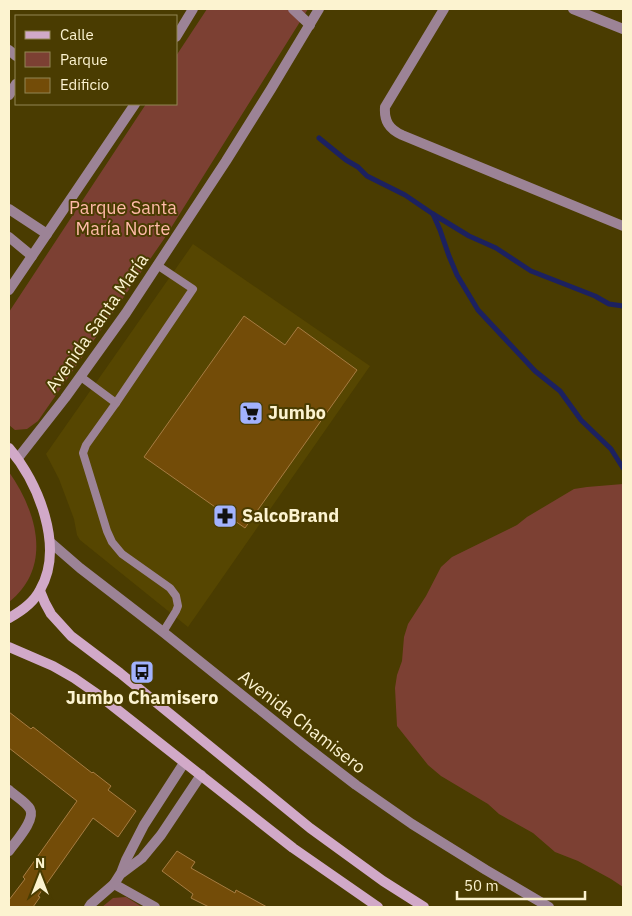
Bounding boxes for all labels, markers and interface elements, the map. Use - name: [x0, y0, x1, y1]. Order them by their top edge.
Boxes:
- legend: [15, 15, 178, 105]
- text: Calle: [60, 25, 94, 44]
- text: Parque: [60, 50, 108, 69]
- text: Edificio: [60, 75, 109, 94]
- park label: Parque Santa María Norte: [69, 196, 177, 240]
- street label: Avenida Santa María: [40, 249, 153, 397]
- supermarket icon: Jumbo: [238, 400, 264, 426]
- place label: Jumbo: [268, 401, 326, 424]
- pharmacy icon: SalcoBrand: [212, 503, 238, 529]
- place label: SalcoBrand: [242, 504, 339, 527]
- bus stop icon: Jumbo Chamisero: [129, 659, 155, 685]
- street label: Avenida Chamisero: [234, 665, 371, 778]
- place label: Jumbo Chamisero: [66, 686, 218, 709]
- north arrow: [15, 851, 65, 901]
- text: N: [35, 854, 45, 872]
- scale bar: [457, 868, 584, 900]
- text: 50 m: [464, 876, 499, 895]

